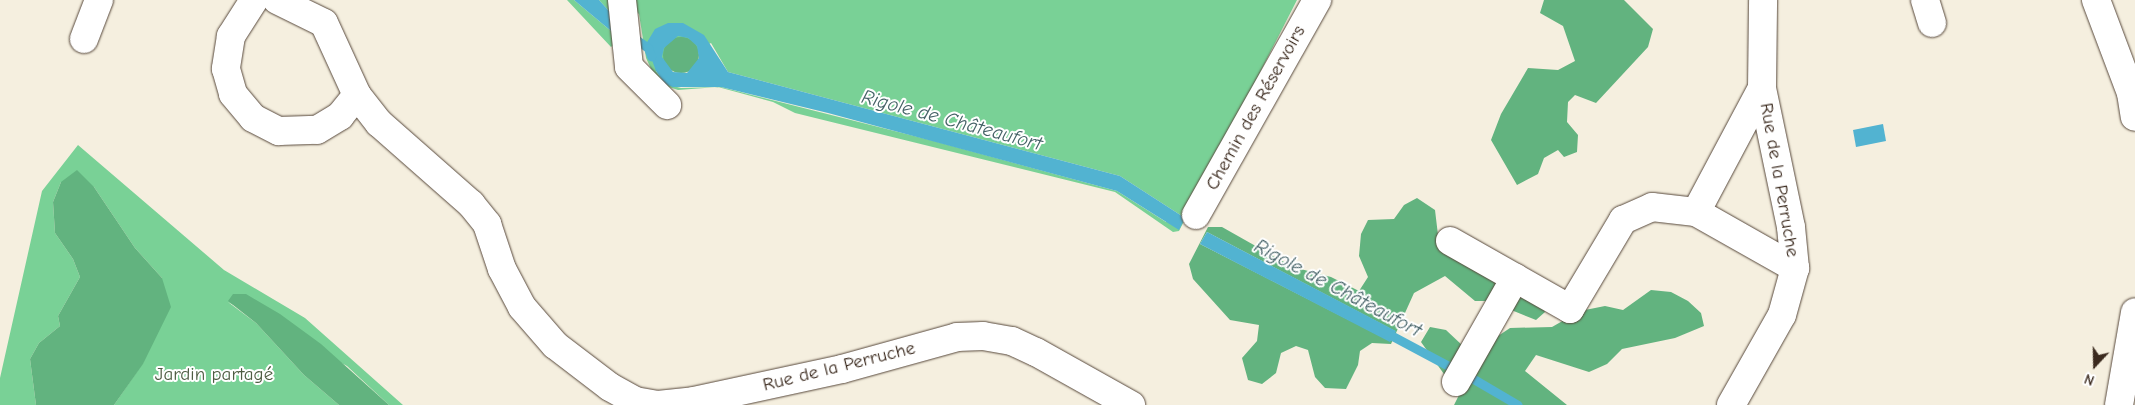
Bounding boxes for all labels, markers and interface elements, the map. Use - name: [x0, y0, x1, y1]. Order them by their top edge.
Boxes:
- street label: Chemin des Réservoirs: [1201, 22, 1311, 194]
- water label: Rigole de Châteaufort: [859, 84, 1045, 156]
- street label: Rue de la Perruche: [1754, 101, 1804, 259]
- water label: Rigole de Châteaufort: [1250, 234, 1426, 342]
- street label: Rue de la Perruche: [760, 337, 918, 397]
- north arrow: [2070, 340, 2120, 390]
- park label: Jardin partagé: [155, 364, 273, 386]
- text: N: [2082, 370, 2097, 389]

